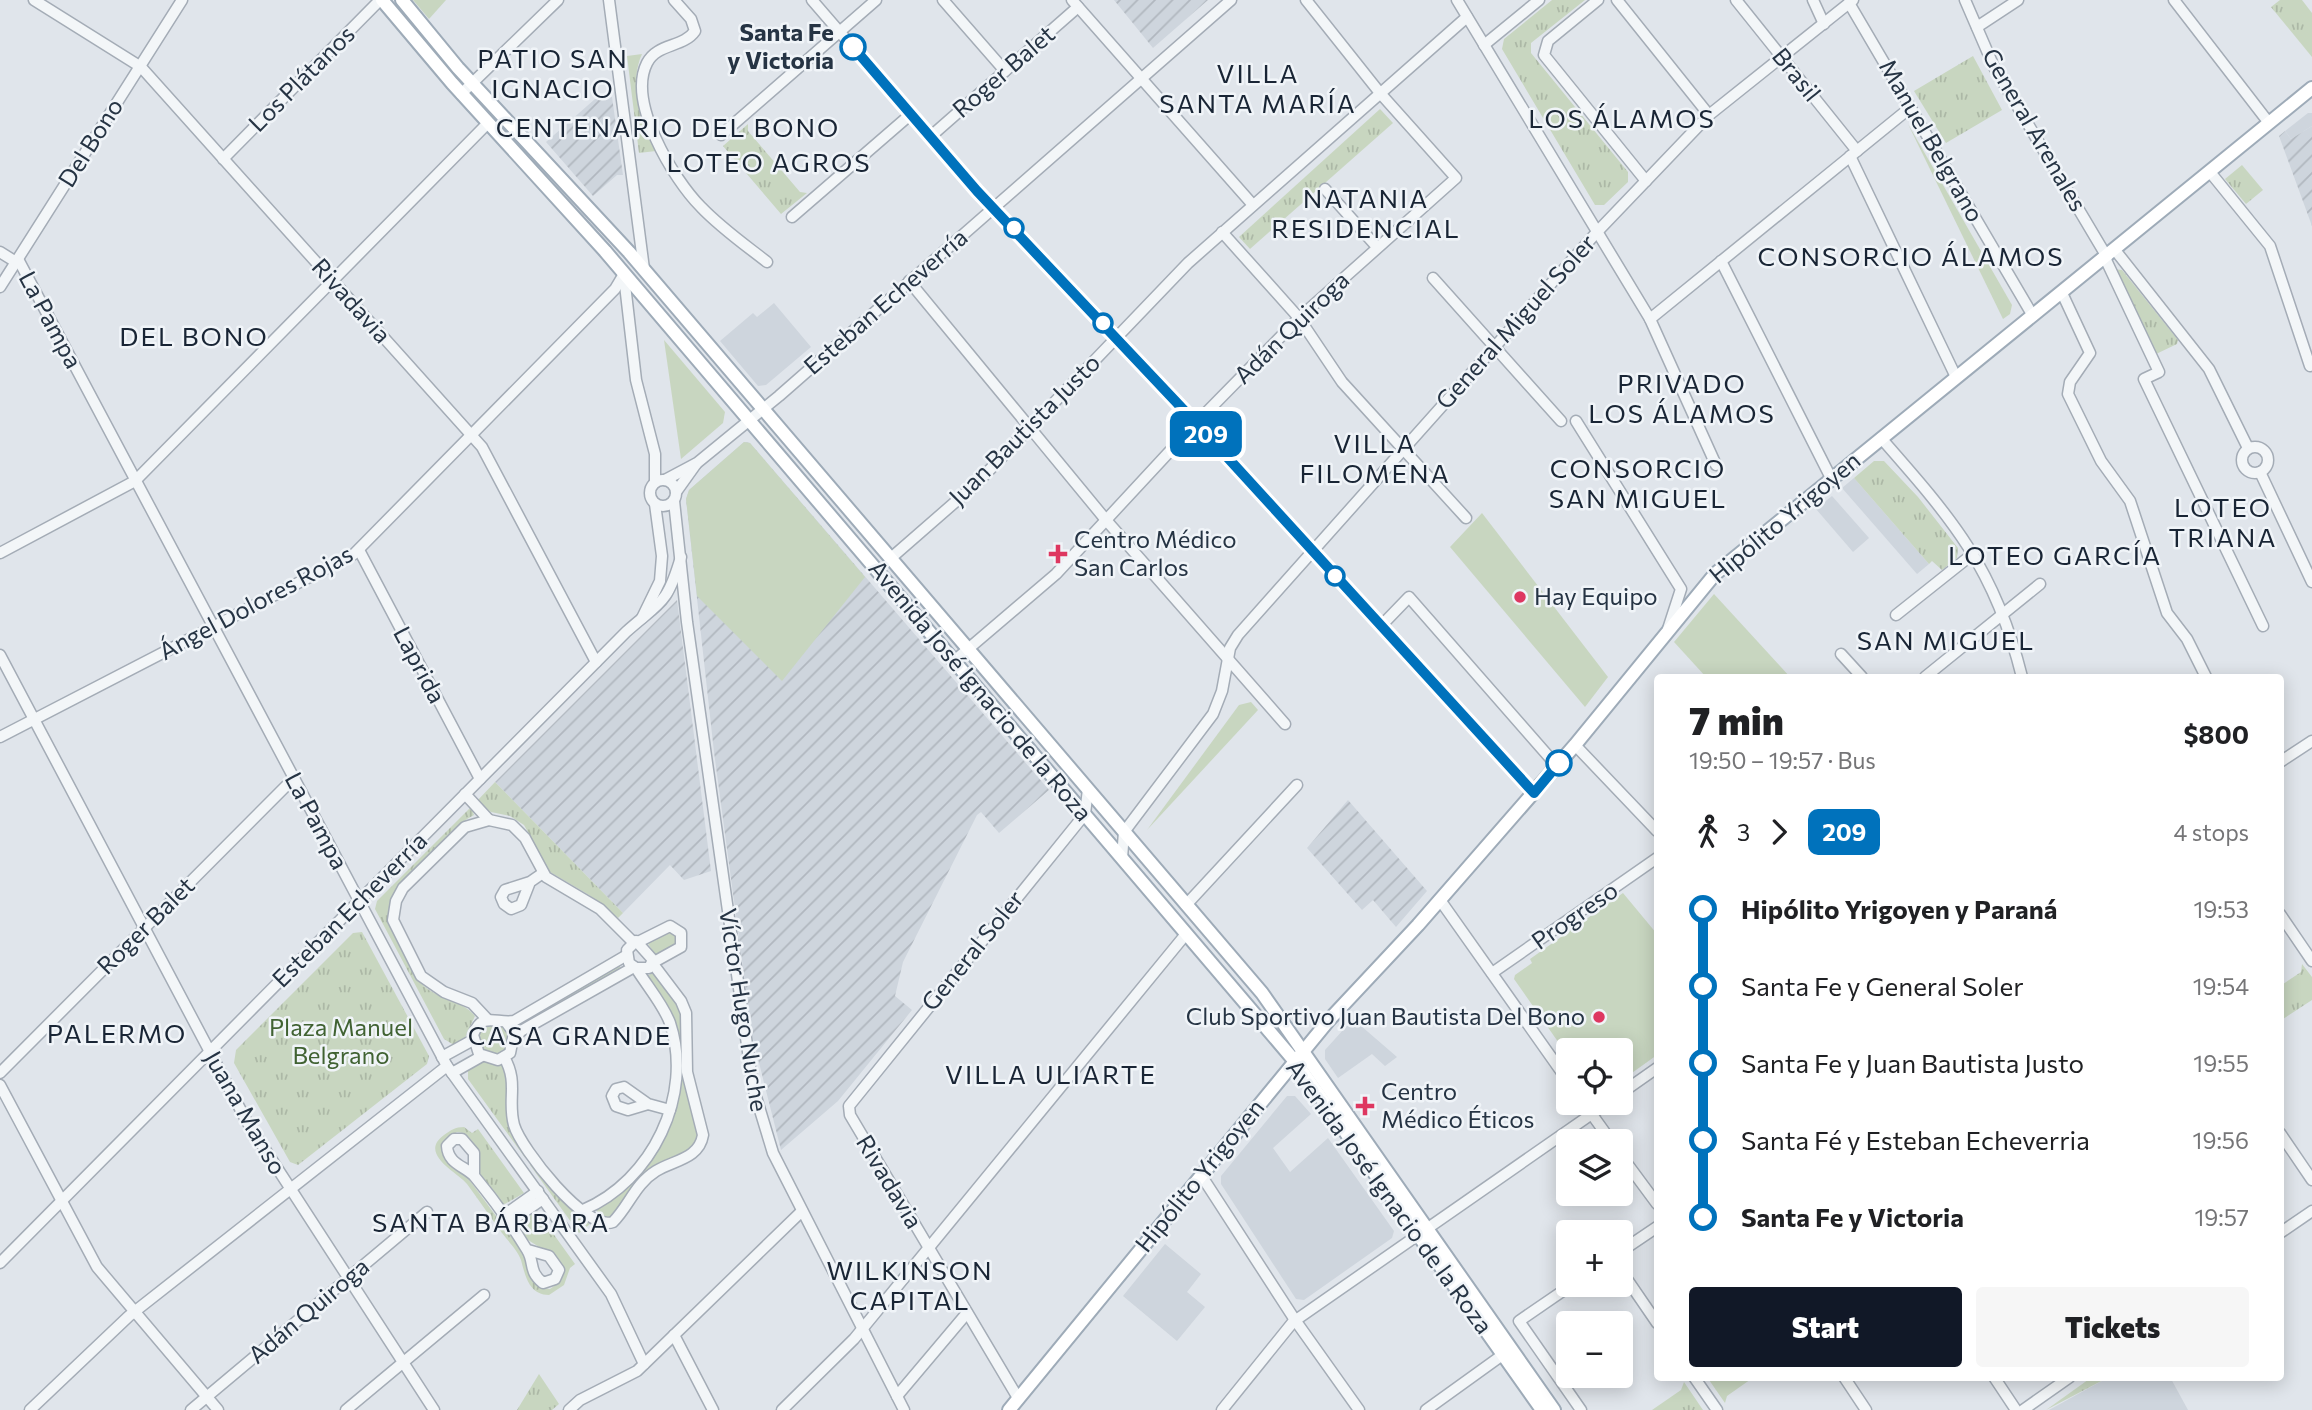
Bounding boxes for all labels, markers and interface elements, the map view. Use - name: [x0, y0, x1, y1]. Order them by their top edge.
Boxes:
- place label: Santa Fe y Victoria: [727, 17, 834, 74]
- street label: Los Plátanos: [242, 19, 360, 137]
- street label: Roger Balet: [946, 19, 1060, 123]
- marker: Santa Fe y Victoria: [840, 34, 866, 60]
- street label: Brasil: [1767, 41, 1827, 107]
- district label: PATIO SAN IGNACIO: [477, 42, 629, 103]
- street label: General Arenales: [1977, 42, 2094, 216]
- street label: Manuel Belgrano: [1874, 54, 1991, 227]
- district label: VILLA SANTA MARÍA: [1159, 57, 1357, 118]
- street label: Del Bono: [51, 93, 128, 192]
- district label: LOS ÁLAMOS: [1528, 102, 1716, 133]
- district label: CENTENARIO DEL BONO: [496, 111, 840, 142]
- district label: LOTEO AGROS: [667, 146, 871, 177]
- district label: NATANIA RESIDENCIAL: [1271, 182, 1461, 243]
- unlabelled marker: [1004, 218, 1024, 238]
- street label: Esteban Echeverría: [797, 222, 973, 380]
- street label: General Miguel Soler: [1429, 227, 1601, 414]
- district label: CONSORCIO ÁLAMOS: [1757, 240, 2065, 271]
- street label: Rivadavia: [307, 252, 398, 348]
- street label: Adán Quiroga: [1227, 265, 1355, 389]
- street label: La Pampa: [14, 266, 89, 373]
- unlabelled marker: [1093, 313, 1113, 333]
- district label: DEL BONO: [119, 320, 269, 351]
- street label: Juan Bautista Justo: [942, 347, 1106, 511]
- district label: PRIVADO LOS ÁLAMOS: [1588, 367, 1776, 428]
- line badge: 209: [1166, 411, 1246, 457]
- text: 209: [1184, 419, 1228, 448]
- district label: VILLA FILOMENA: [1299, 427, 1451, 488]
- street label: Hipólito Yrigoyen: [1702, 445, 1866, 589]
- district label: CONSORCIO SAN MIGUEL: [1549, 452, 1727, 513]
- district label: LOTEO TRIANA: [2169, 491, 2277, 552]
- place label: Centro Médico San Carlos: [1074, 524, 1237, 581]
- street label: Ángel Dolores Rojas: [153, 538, 357, 665]
- district label: LOTEO GARCÍA: [1948, 539, 2162, 570]
- marker: Centro Médico San Carlos: [1048, 544, 1068, 564]
- street label: Avenida José Ignacio de la Roza: [863, 554, 1099, 826]
- unlabelled marker: [1325, 566, 1345, 586]
- place label: Hay Equipo: [1534, 581, 1658, 610]
- marker: Hay Equipo: [1512, 589, 1528, 605]
- street label: Laprida: [388, 621, 453, 708]
- district label: SAN MIGUEL: [1857, 624, 2035, 655]
- text: 7 min: [1689, 696, 1784, 743]
- text: $800: [2183, 718, 2249, 749]
- text: 19:50 – 19:57 · Bus: [1689, 746, 1876, 774]
- unlabelled marker: [1546, 750, 1572, 776]
- street label: La Pampa: [280, 767, 355, 874]
- icon: walk: [1689, 813, 1727, 851]
- icon: forward: [1760, 813, 1798, 851]
- text: 209: [1822, 817, 1866, 846]
- text: 3: [1737, 818, 1750, 846]
- text: 4 stops: [2174, 818, 2249, 846]
- street label: Esteban Echeverría: [265, 825, 432, 992]
- street label: Roger Balet: [90, 870, 200, 980]
- street label: Progreso: [1525, 875, 1623, 955]
- street label: General Soler: [915, 884, 1029, 1016]
- text: Hipólito Yrigoyen y Paraná: [1741, 893, 2057, 924]
- text: 19:53: [2193, 895, 2249, 923]
- street label: Víctor Hugo Nuche: [714, 906, 775, 1113]
- text: Santa Fe y General Soler: [1741, 970, 2024, 1001]
- text: 19:54: [2193, 972, 2249, 1000]
- place label: Club Sportivo Juan Bautista Del Bono: [1186, 1001, 1585, 1030]
- marker: Club Sportivo Juan Bautista Del Bono: [1591, 1009, 1607, 1025]
- park label: Plaza Manuel Belgrano: [269, 1012, 413, 1069]
- district label: PALERMO: [47, 1017, 187, 1048]
- district label: CASA GRANDE: [468, 1019, 672, 1050]
- map controls: [1556, 1038, 1633, 1388]
- button: locate: [1556, 1038, 1633, 1115]
- street label: Juana Manso: [199, 1045, 293, 1179]
- text: Santa Fe y Juan Bautista Justo: [1741, 1047, 2084, 1078]
- text: 19:55: [2193, 1049, 2249, 1077]
- street label: Avenida José Ignacio de la Roza: [1281, 1053, 1499, 1339]
- district label: VILLA ULIARTE: [945, 1058, 1157, 1089]
- place label: Centro Médico Éticos: [1381, 1076, 1534, 1133]
- street label: Hipólito Yrigoyen: [1128, 1093, 1269, 1257]
- marker: Centro Médico Éticos: [1355, 1096, 1375, 1116]
- text: Santa Fé y Esteban Echeverria: [1741, 1124, 2090, 1155]
- text: 19:56: [2193, 1126, 2249, 1154]
- street label: Rivadavia: [851, 1129, 930, 1233]
- button: layers: [1556, 1129, 1633, 1206]
- text: Santa Fe y Victoria: [1741, 1201, 1964, 1232]
- text: 19:57: [2194, 1203, 2249, 1231]
- district label: SANTA BÁRBARA: [372, 1206, 610, 1237]
- button: +: [1556, 1220, 1633, 1297]
- street label: Adán Quiroga: [242, 1251, 374, 1369]
- district label: WILKINSON CAPITAL: [826, 1254, 994, 1315]
- button: Start: [1689, 1287, 1962, 1367]
- button: Tickets: [1976, 1287, 2249, 1367]
- button: −: [1556, 1311, 1633, 1388]

